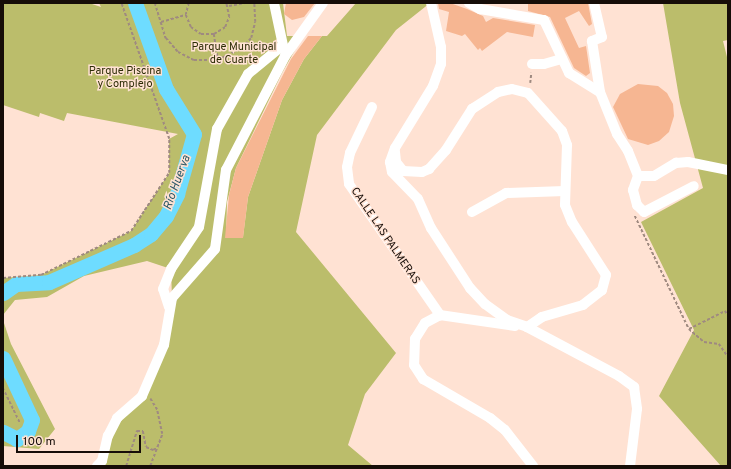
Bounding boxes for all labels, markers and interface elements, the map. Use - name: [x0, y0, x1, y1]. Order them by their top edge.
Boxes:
- park label: Parque Municipal de Cuarte: [192, 41, 276, 67]
- park label: Parque Piscina y Complejo: [89, 65, 161, 91]
- water label: Río Huerva: [161, 154, 195, 212]
- street label: CALLE LAS PALMERAS: [348, 185, 422, 287]
- scale bar: [18, 427, 143, 453]
- text: 100 m: [23, 434, 56, 450]

